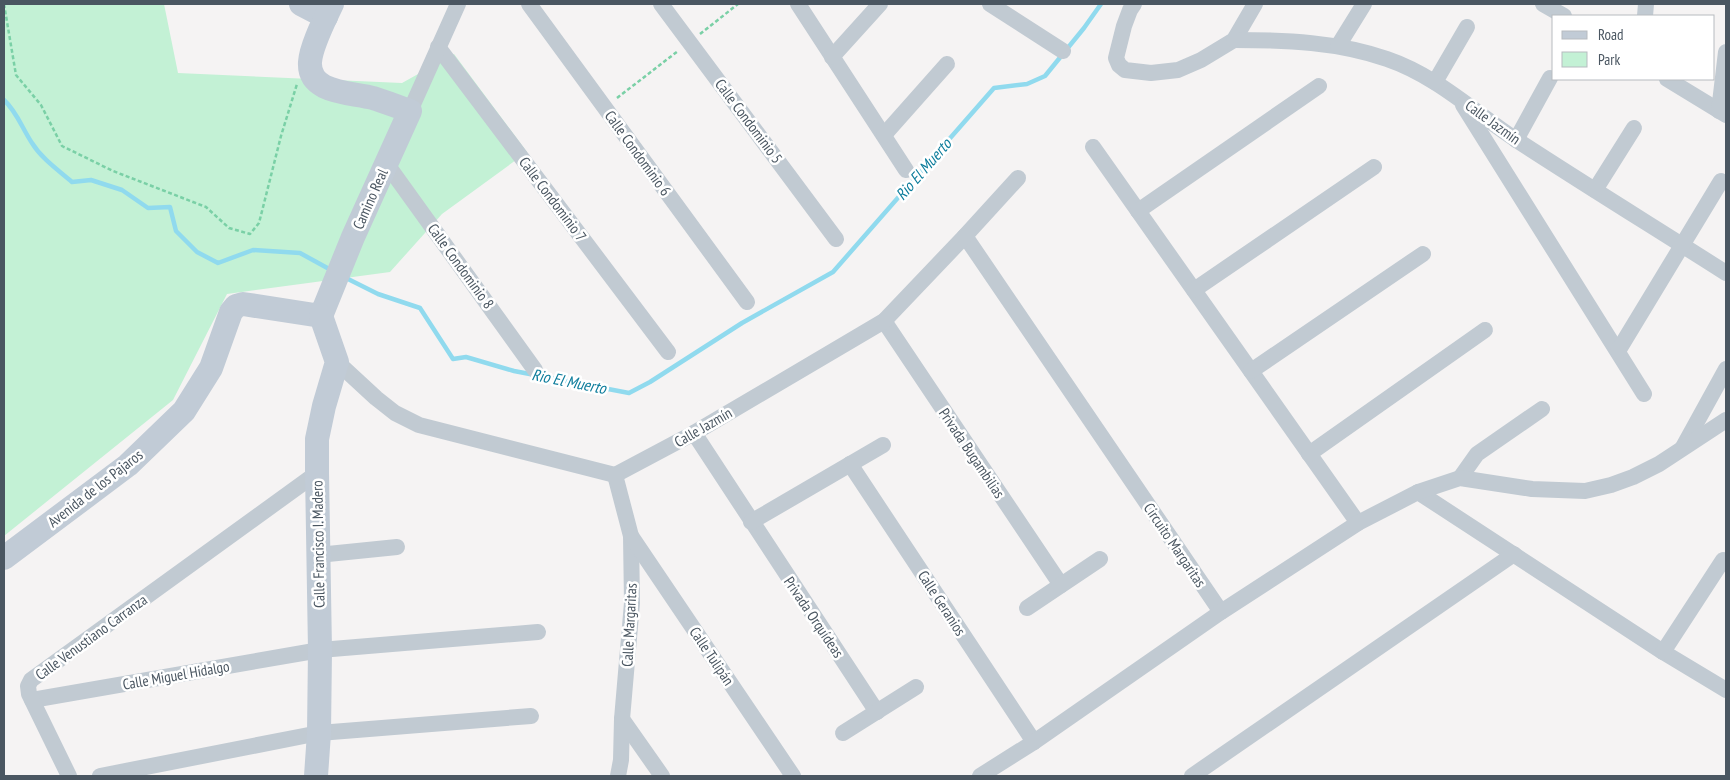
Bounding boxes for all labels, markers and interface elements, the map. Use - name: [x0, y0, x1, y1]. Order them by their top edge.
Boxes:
- legend: [1552, 15, 1715, 80]
- text: Road: [1598, 25, 1624, 44]
- text: Park: [1598, 50, 1620, 69]
- street label: Calle Condominio 5: [711, 75, 787, 167]
- street label: Calle Jazmín: [1462, 96, 1524, 148]
- street label: Calle Condominio 6: [601, 107, 675, 200]
- water label: Rio El Muerto: [891, 133, 956, 204]
- street label: Calle Condominio 7: [515, 153, 591, 245]
- street label: Camino Real: [348, 165, 392, 232]
- street label: Calle Condominio 8: [424, 220, 498, 312]
- water label: Rio El Muerto: [530, 364, 609, 398]
- street label: Calle Jazmín: [671, 403, 735, 451]
- street label: Privada Bugambilias: [935, 404, 1009, 502]
- street label: Avenida de los Pajaros: [44, 445, 146, 531]
- street label: Calle Francisco I. Madero: [307, 480, 329, 608]
- street label: Circuito Margaritas: [1140, 499, 1210, 591]
- street label: Calle Geranios: [914, 567, 970, 639]
- street label: Privada Orquídeas: [780, 573, 848, 661]
- street label: Calle Margaritas: [617, 583, 641, 667]
- street label: Calle Venustiano Carranza: [31, 590, 151, 684]
- street label: Calle Tulipán: [686, 623, 738, 689]
- street label: Calle Miguel Hidalgo: [121, 656, 231, 694]

